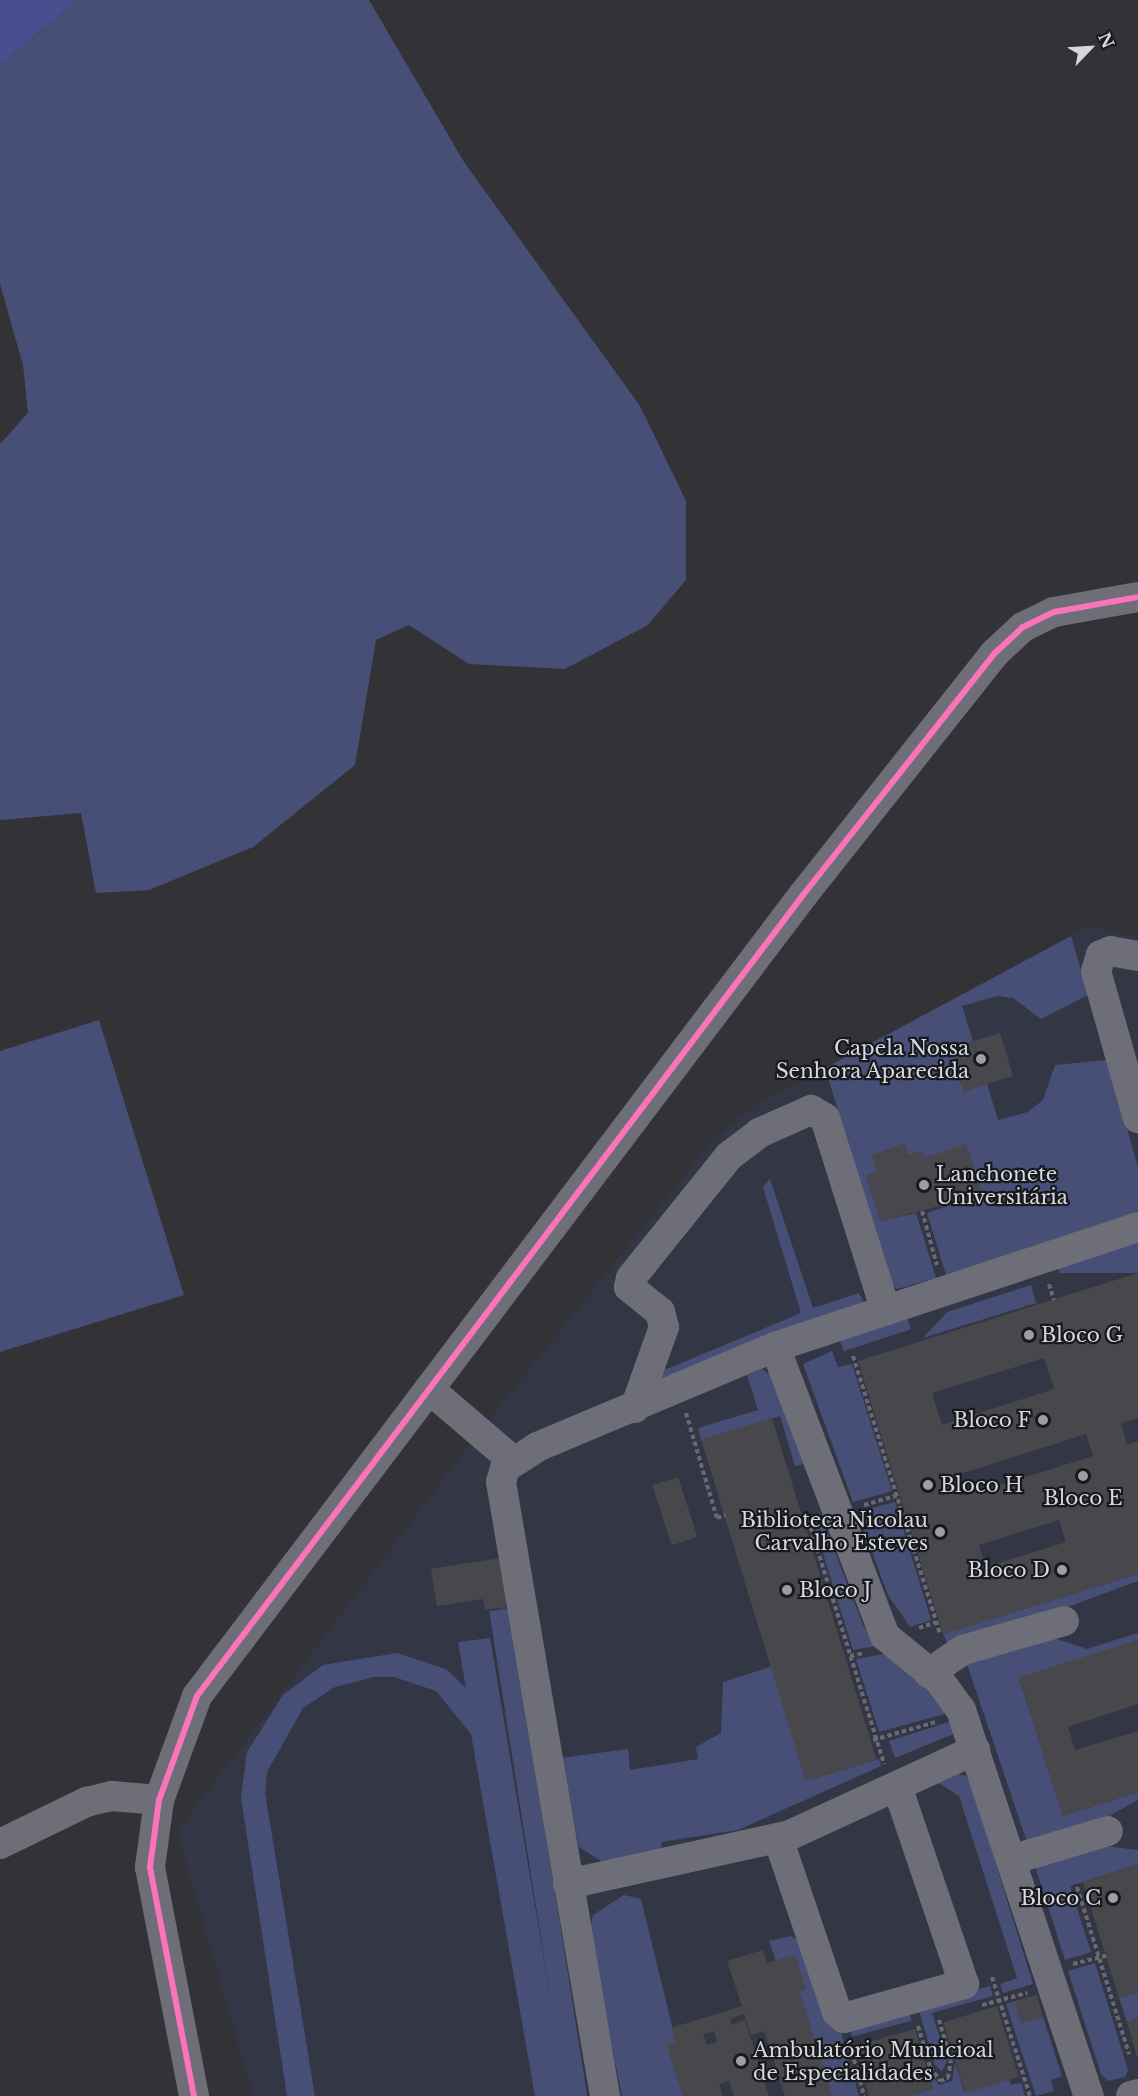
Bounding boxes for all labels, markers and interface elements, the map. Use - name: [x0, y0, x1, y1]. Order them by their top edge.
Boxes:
- north arrow: [1060, 18, 1120, 78]
- text: N: [1094, 29, 1119, 51]
- place label: Capela Nossa Senhora Aparecida: [775, 1036, 969, 1083]
- marker: Capela Nossa Senhora Aparecida: [974, 1052, 988, 1066]
- place label: Lanchonete Universitária: [936, 1162, 1068, 1209]
- marker: Lanchonete Universitária: [917, 1178, 931, 1192]
- place label: Bloco G: [1041, 1323, 1123, 1347]
- marker: Bloco G: [1022, 1328, 1036, 1342]
- place label: Bloco F: [953, 1408, 1031, 1432]
- marker: Bloco F: [1036, 1413, 1050, 1427]
- marker: Bloco E: [1076, 1469, 1090, 1483]
- place label: Bloco H: [940, 1473, 1023, 1497]
- marker: Bloco H: [921, 1478, 935, 1492]
- place label: Bloco E: [1044, 1486, 1122, 1510]
- place label: Biblioteca Nicolau Carvalho Esteves: [740, 1508, 928, 1555]
- marker: Biblioteca Nicolau Carvalho Esteves: [933, 1525, 947, 1539]
- place label: Bloco D: [968, 1558, 1050, 1582]
- marker: Bloco D: [1055, 1563, 1069, 1577]
- place label: Bloco J: [799, 1578, 871, 1602]
- marker: Bloco J: [780, 1583, 794, 1597]
- place label: Bloco C: [1021, 1886, 1101, 1910]
- marker: Bloco C: [1106, 1891, 1120, 1905]
- place label: Ambulatório Municioal de Especialidades: [753, 2038, 993, 2085]
- marker: Ambulatório Municioal de Especialidades: [734, 2054, 748, 2068]

